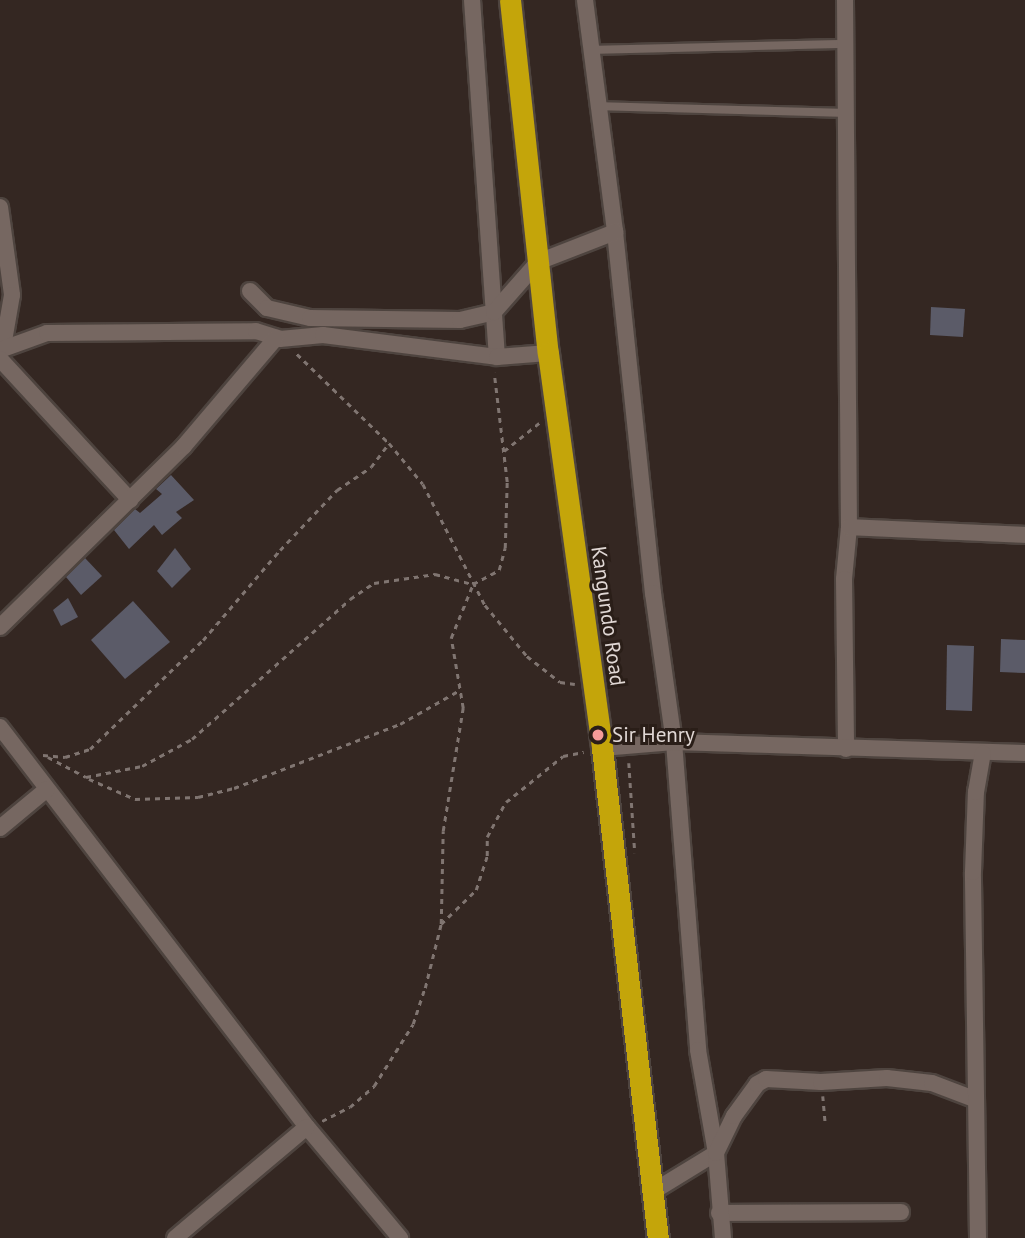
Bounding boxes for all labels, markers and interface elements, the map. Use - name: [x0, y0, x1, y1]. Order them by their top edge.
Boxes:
- street label: Kangundo Road: [586, 545, 630, 687]
- place label: Sir Henry: [612, 722, 695, 748]
- marker: Sir Henry: [590, 727, 606, 743]

